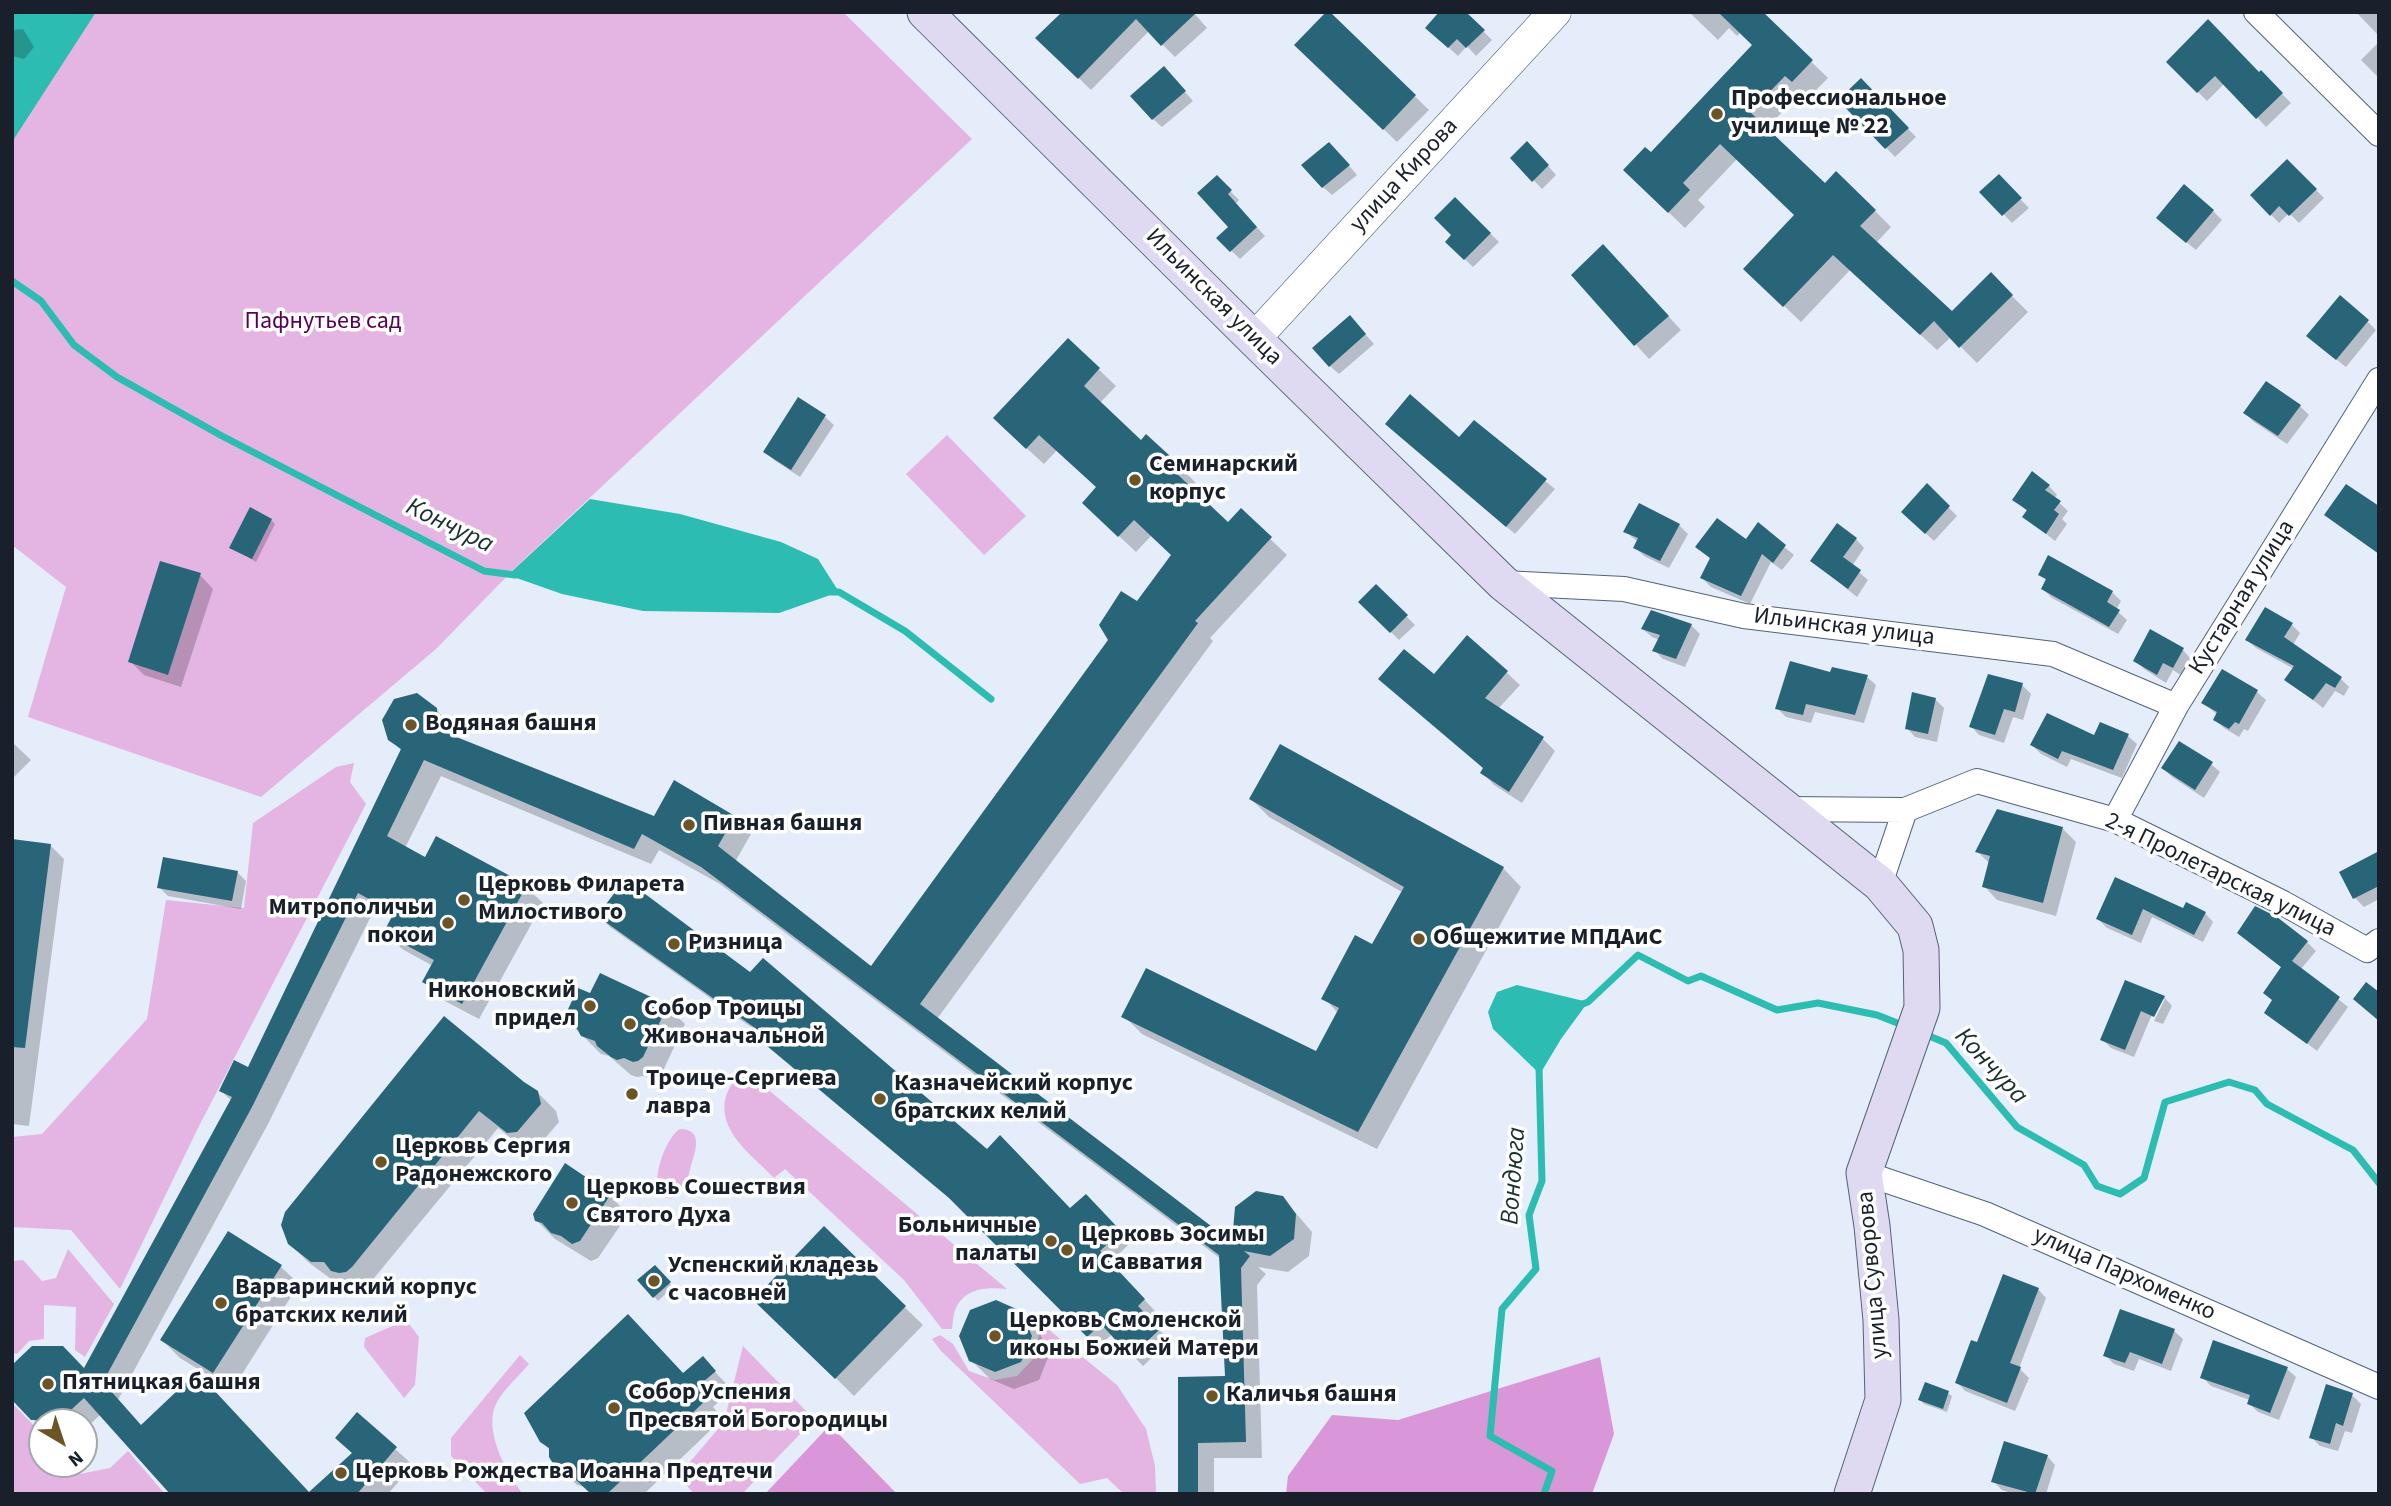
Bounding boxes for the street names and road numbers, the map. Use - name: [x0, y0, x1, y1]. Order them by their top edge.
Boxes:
- street label: улица Кирова: [1345, 113, 1465, 239]
- street label: Ильинская улица: [1138, 223, 1288, 373]
- street label: Кустарная улица: [2184, 515, 2302, 681]
- street label: Ильинская улица: [1752, 603, 1936, 653]
- street label: 2-я Пролетарская улица: [2100, 808, 2340, 944]
- street label: улица Суворова: [1852, 1190, 1896, 1360]
- street label: улица Пархоменко: [2028, 1222, 2220, 1328]

